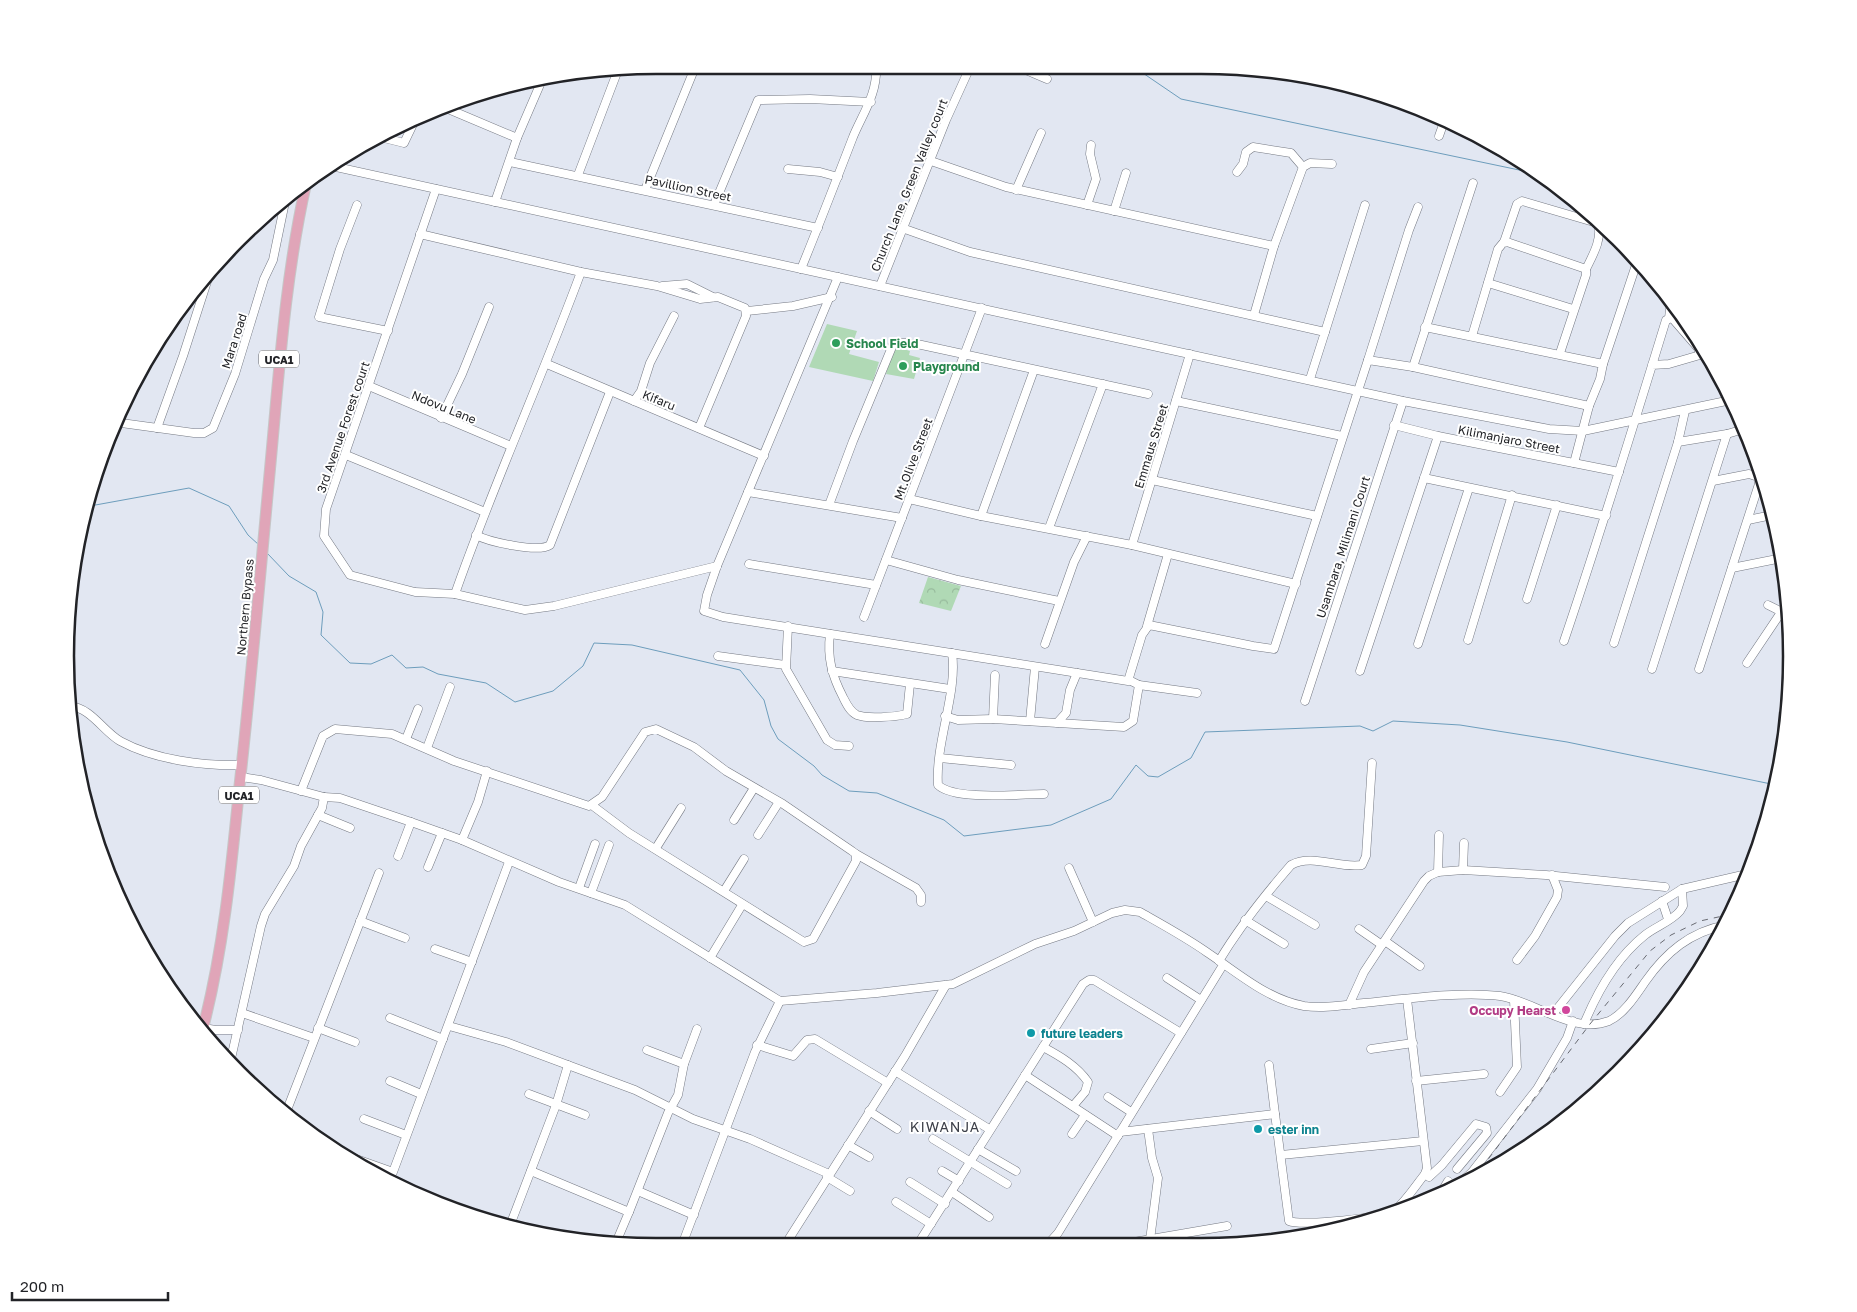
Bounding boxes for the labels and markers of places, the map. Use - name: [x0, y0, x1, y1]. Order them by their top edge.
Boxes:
- place label: School Field: [846, 336, 918, 351]
- marker: School Field: [830, 337, 842, 349]
- place label: Playground: [913, 359, 980, 374]
- marker: Playground: [897, 360, 909, 372]
- place label: Occupy Hearst: [1469, 1003, 1556, 1018]
- marker: Occupy Hearst: [1560, 1004, 1572, 1016]
- place label: future leaders: [1041, 1026, 1123, 1041]
- marker: future leaders: [1025, 1027, 1037, 1039]
- place label: ester inn: [1268, 1122, 1319, 1137]
- marker: ester inn: [1252, 1123, 1264, 1135]

